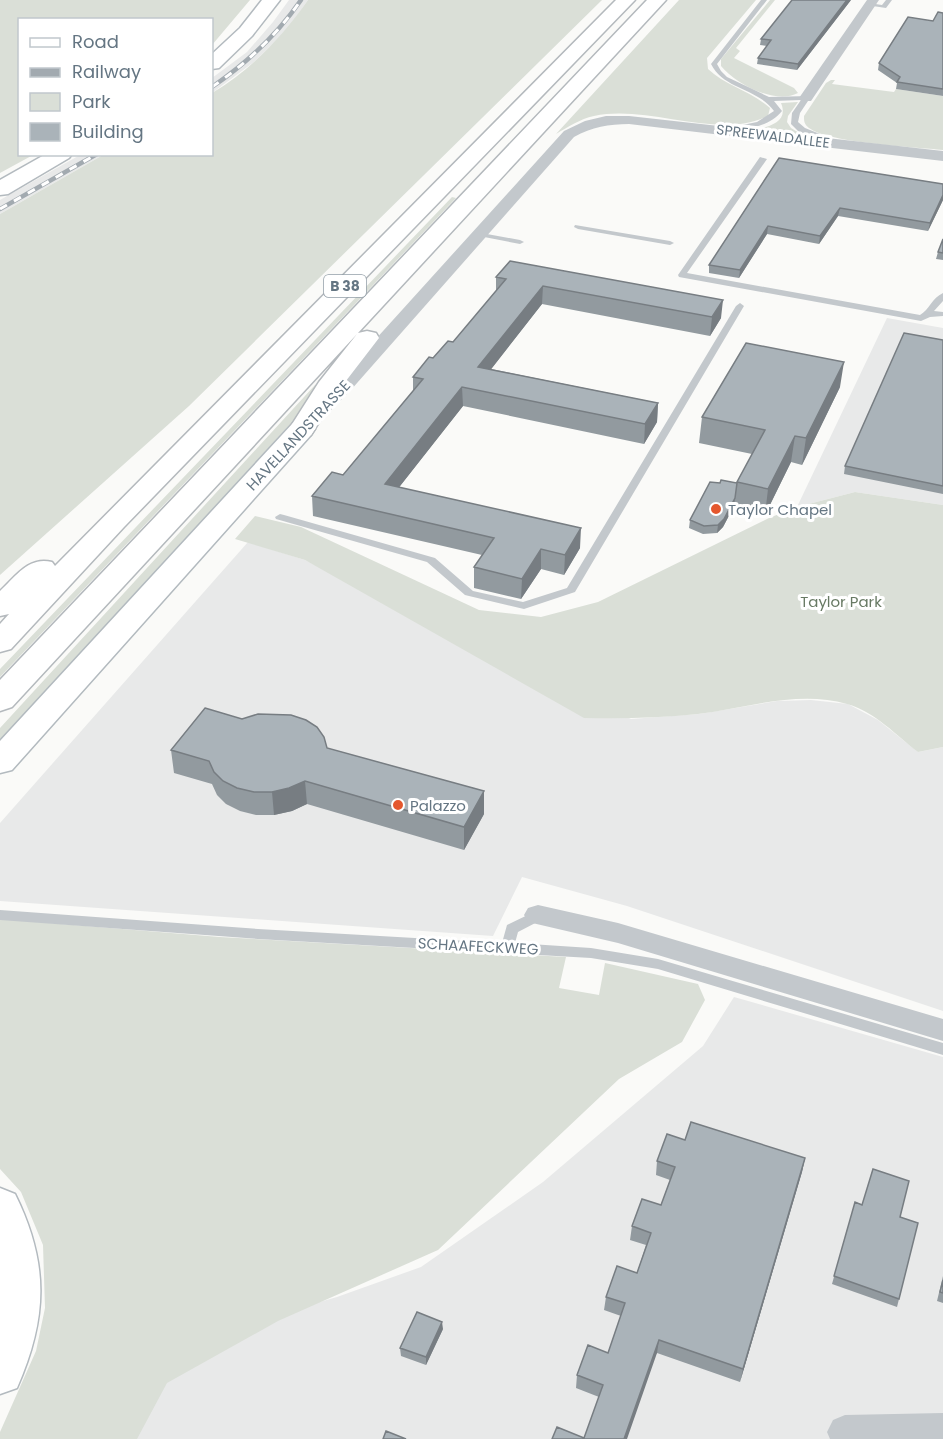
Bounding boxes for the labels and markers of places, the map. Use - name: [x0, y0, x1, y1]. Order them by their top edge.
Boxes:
- place label: Taylor Chapel: [728, 499, 832, 520]
- marker: Taylor Chapel: [709, 502, 723, 516]
- place label: Palazzo: [410, 795, 466, 816]
- marker: Palazzo: [391, 798, 405, 812]

